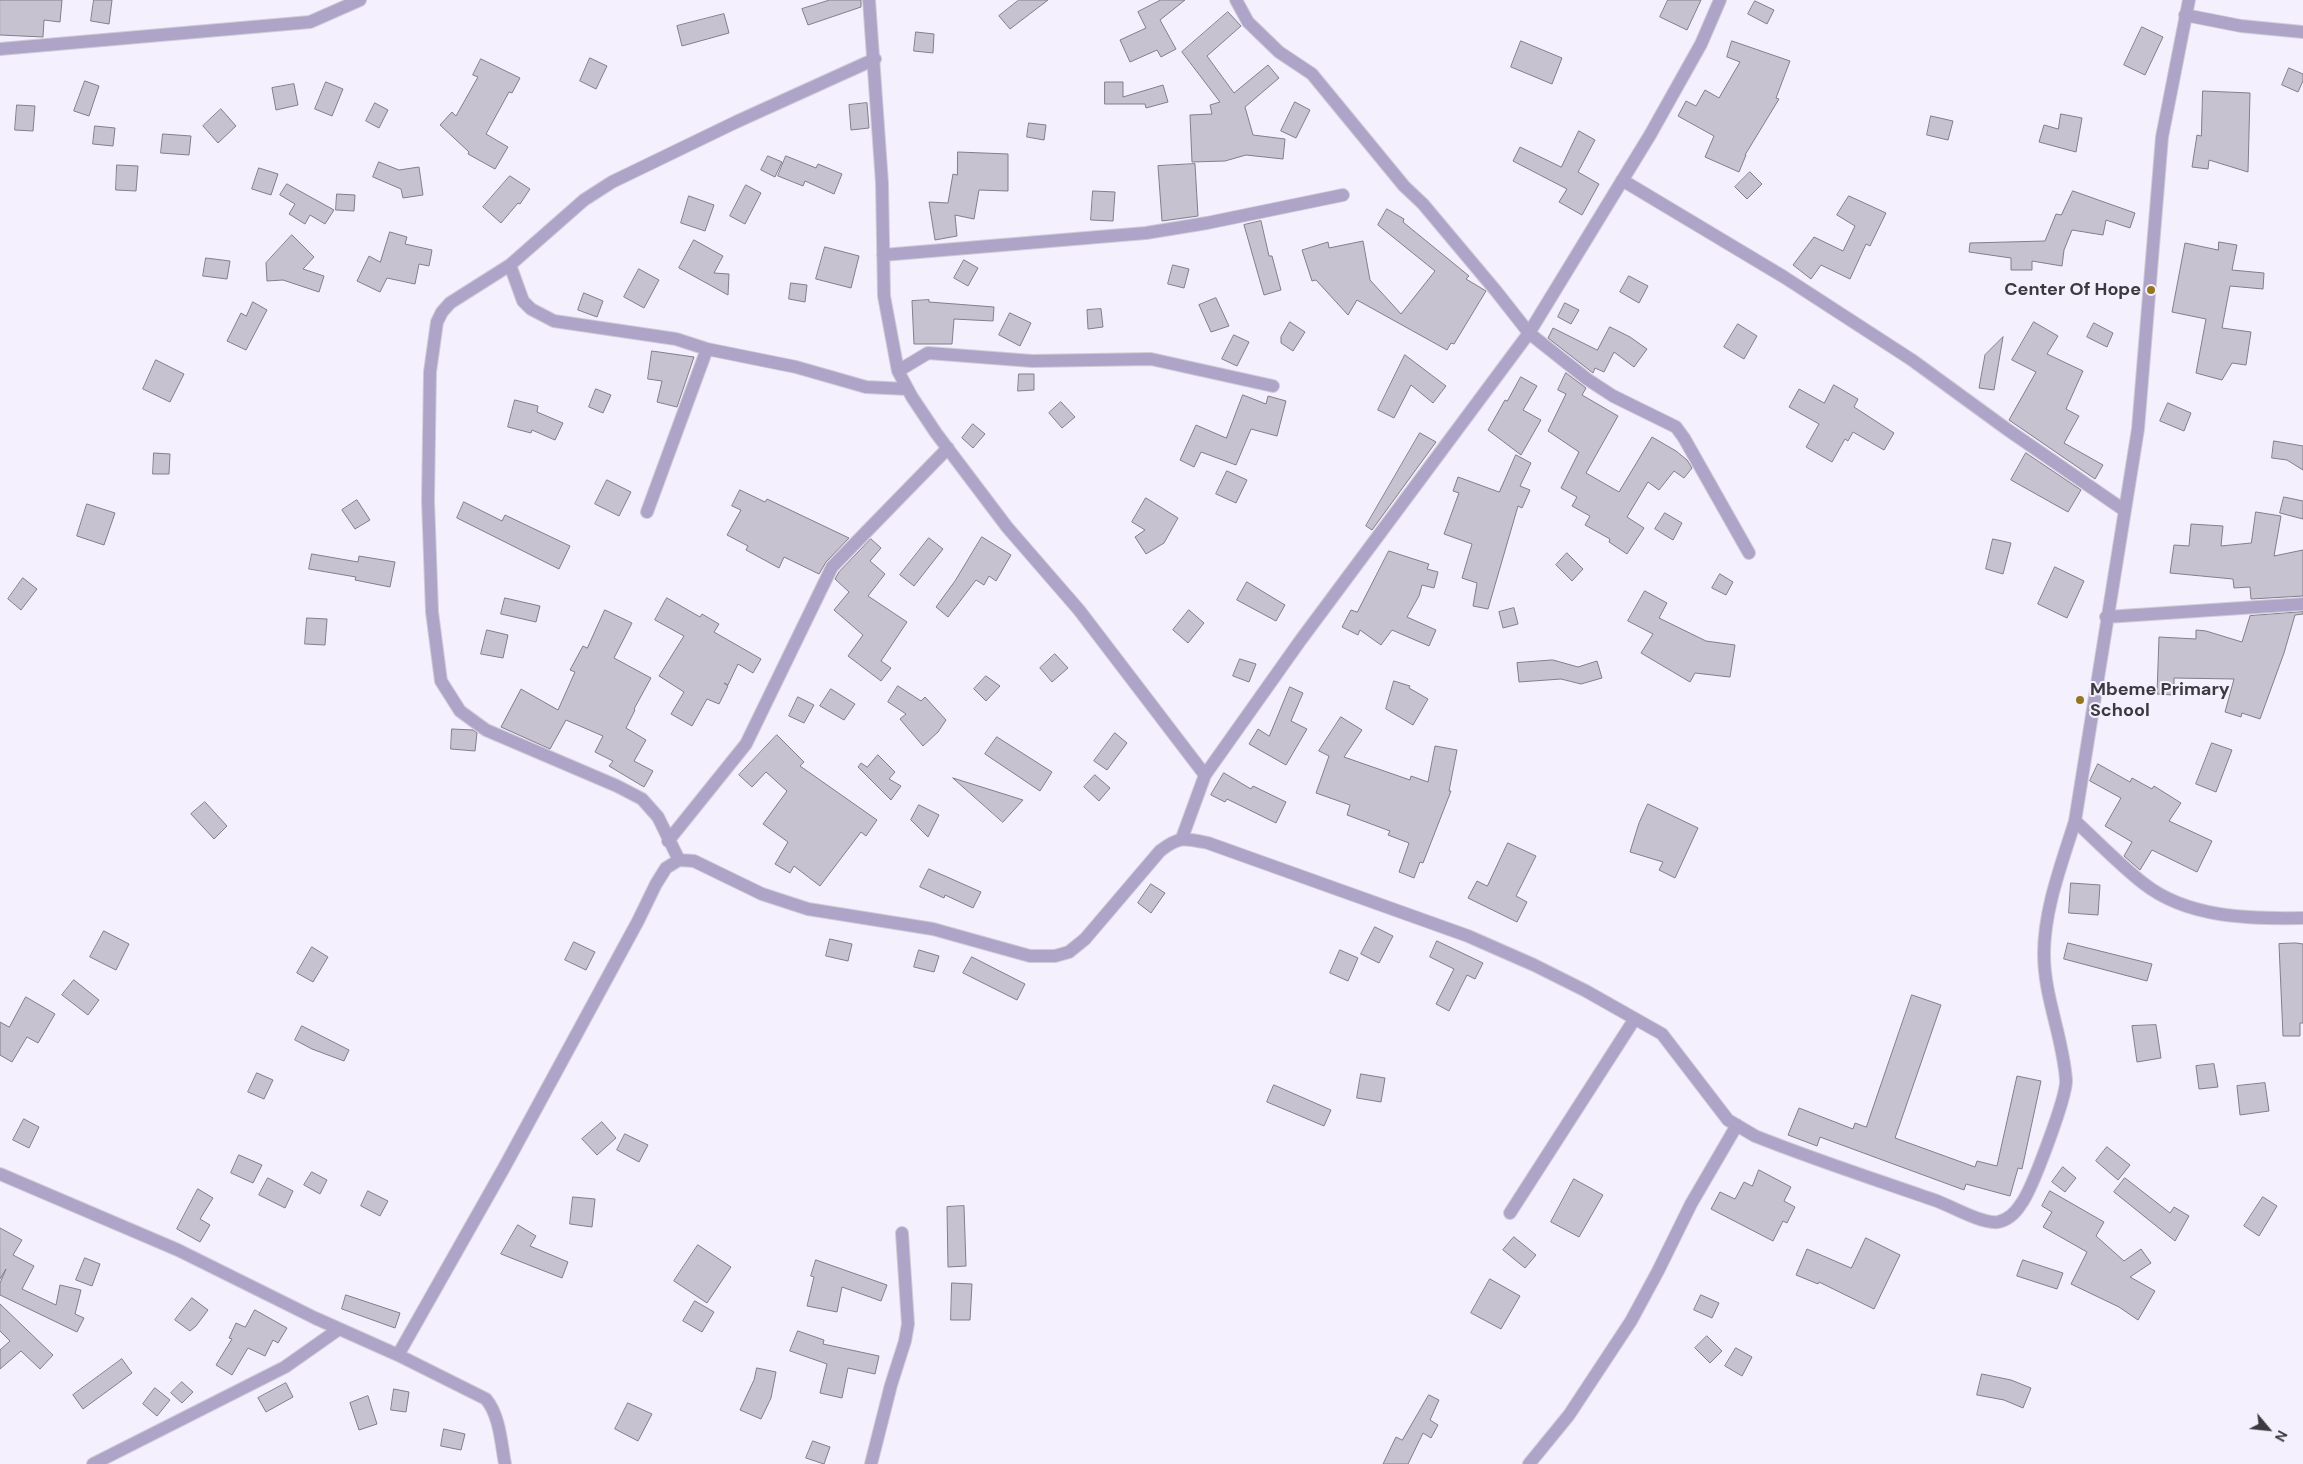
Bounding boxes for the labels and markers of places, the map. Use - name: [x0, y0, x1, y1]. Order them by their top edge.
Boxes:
- place label: Center Of Hope: [2004, 279, 2141, 301]
- marker: Center Of Hope: [2145, 284, 2157, 296]
- place label: Mbeme Primary School: [2090, 679, 2230, 722]
- marker: Mbeme Primary School: [2074, 694, 2086, 706]

